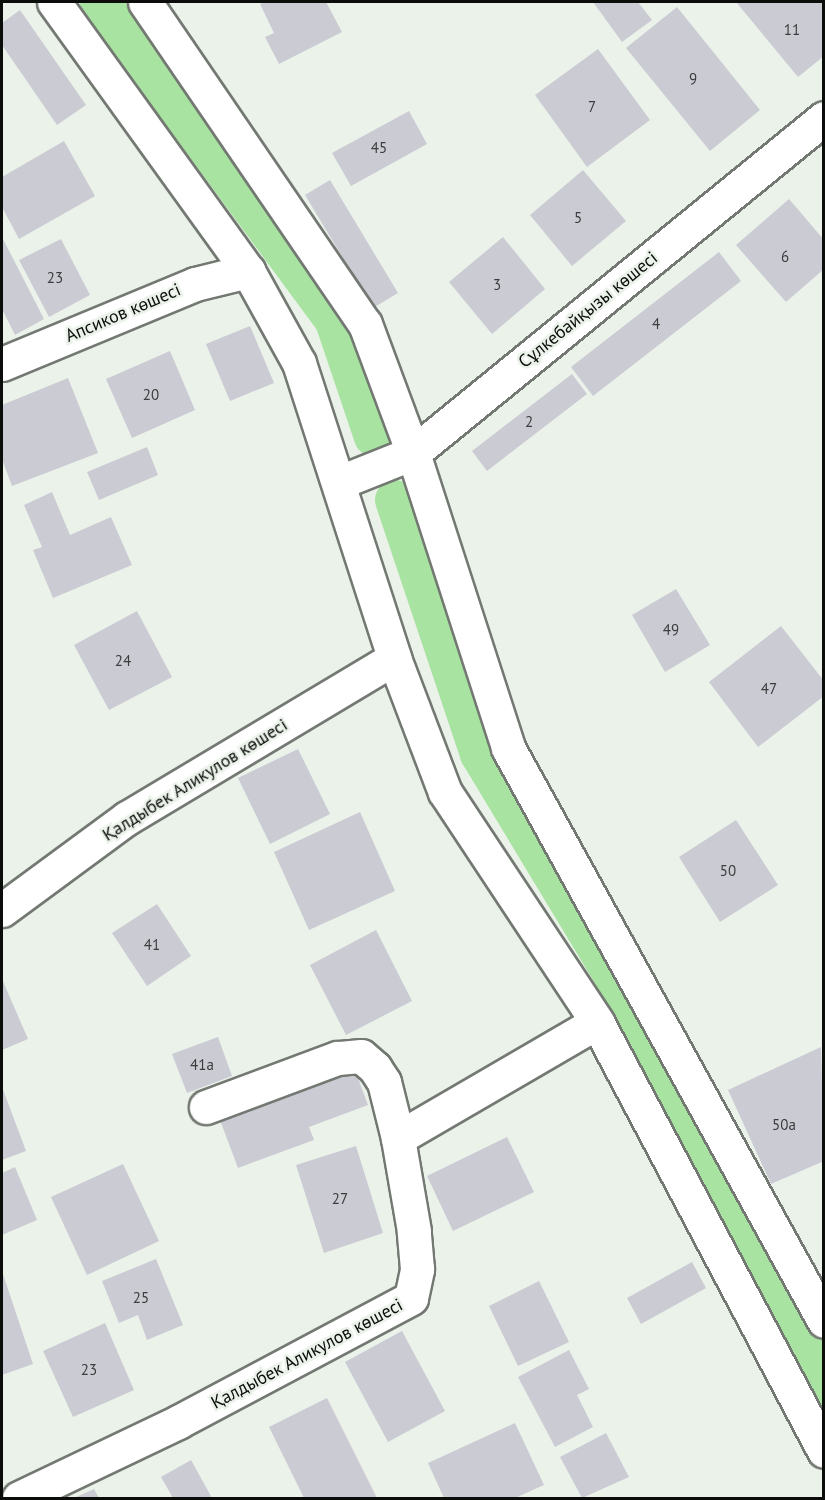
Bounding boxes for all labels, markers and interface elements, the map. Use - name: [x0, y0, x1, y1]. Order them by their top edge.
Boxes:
- house number: 11: [784, 21, 800, 39]
- house number: 9: [689, 70, 697, 88]
- house number: 7: [588, 98, 596, 116]
- house number: 45: [371, 139, 387, 157]
- house number: 5: [574, 209, 582, 227]
- street label: Сұлкебайқызы көшесі: [514, 247, 662, 373]
- house number: 6: [781, 248, 789, 266]
- house number: 23: [47, 269, 63, 287]
- house number: 3: [493, 276, 501, 294]
- street label: Апсиков көшесі: [62, 279, 184, 347]
- house number: 4: [652, 315, 660, 333]
- house number: 20: [143, 386, 159, 404]
- house number: 2: [525, 413, 533, 431]
- house number: 49: [663, 621, 679, 639]
- house number: 24: [115, 652, 131, 670]
- house number: 47: [761, 680, 777, 698]
- street label: Қалдыбек Аликулов көшесі: [98, 714, 292, 846]
- house number: 50: [720, 862, 736, 880]
- house number: 41: [144, 936, 160, 954]
- house number: 41а: [190, 1056, 214, 1074]
- house number: 50а: [772, 1116, 796, 1134]
- house number: 27: [332, 1190, 348, 1208]
- house number: 25: [133, 1289, 149, 1307]
- street label: Қалдыбек Аликулов көшесі: [207, 1294, 407, 1414]
- house number: 23: [81, 1361, 97, 1379]

